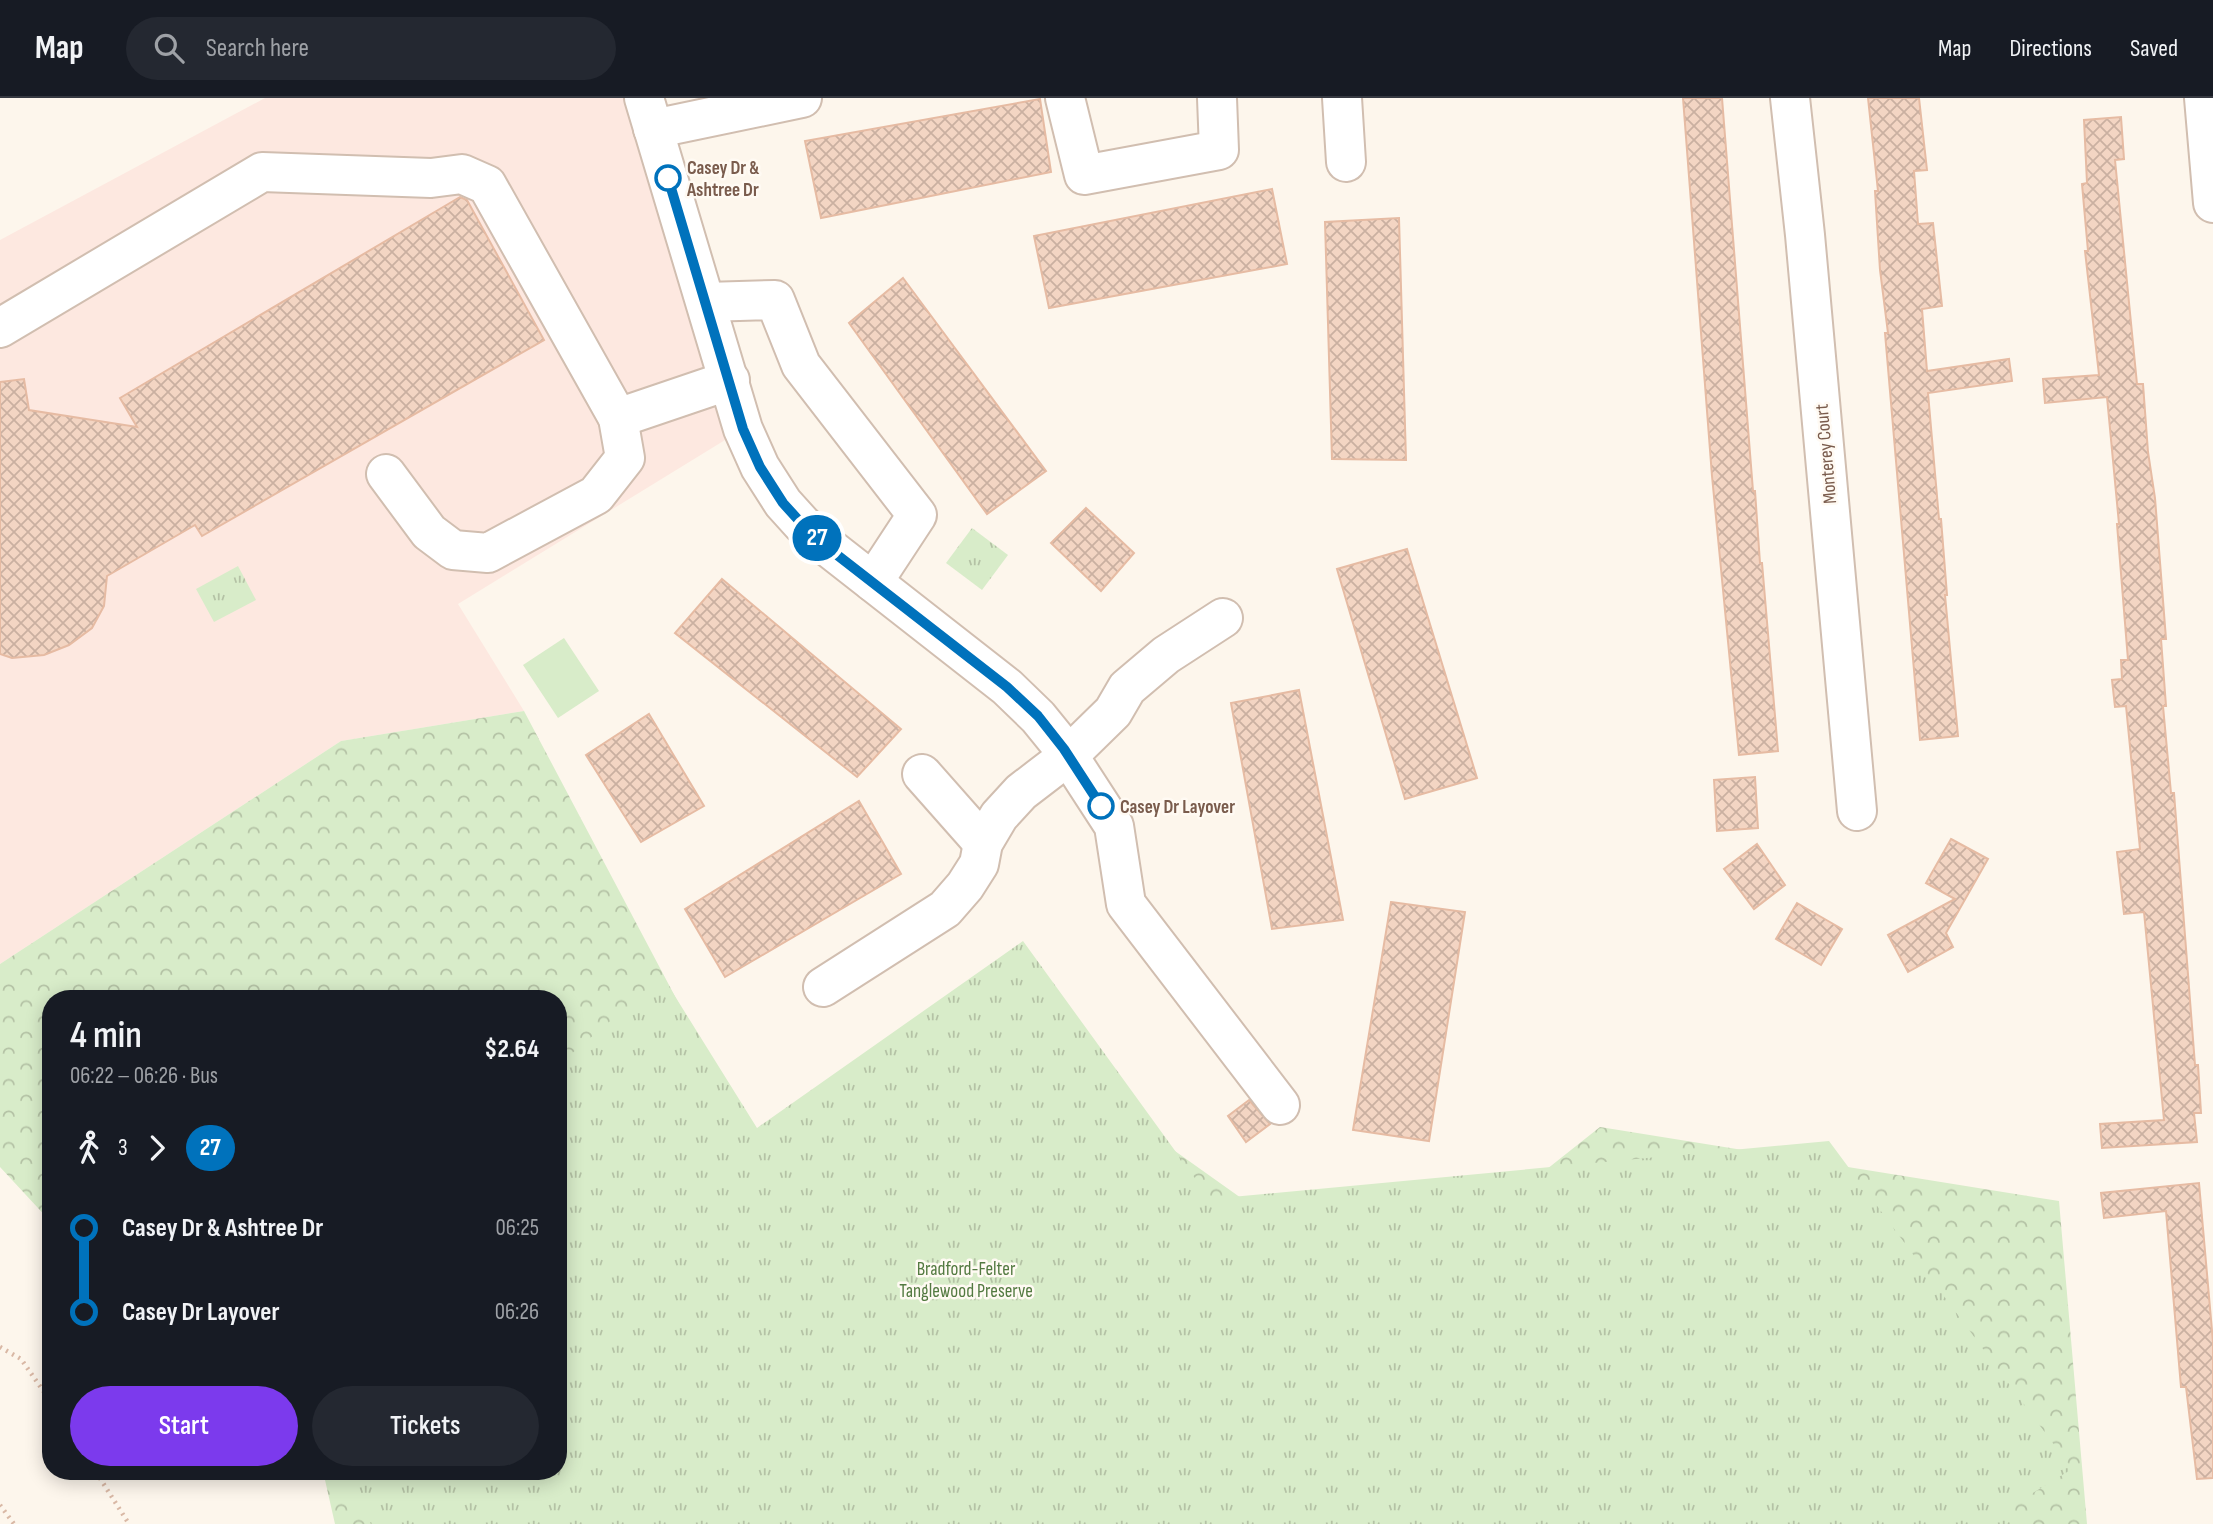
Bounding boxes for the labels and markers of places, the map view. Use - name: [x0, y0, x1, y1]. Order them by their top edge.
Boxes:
- place label: Casey Dr & Ashtree Dr: [686, 157, 759, 202]
- marker: Casey Dr & Ashtree Dr: [655, 165, 681, 191]
- marker: Casey Dr Layover: [1088, 793, 1114, 819]
- place label: Casey Dr Layover: [1120, 796, 1235, 819]

